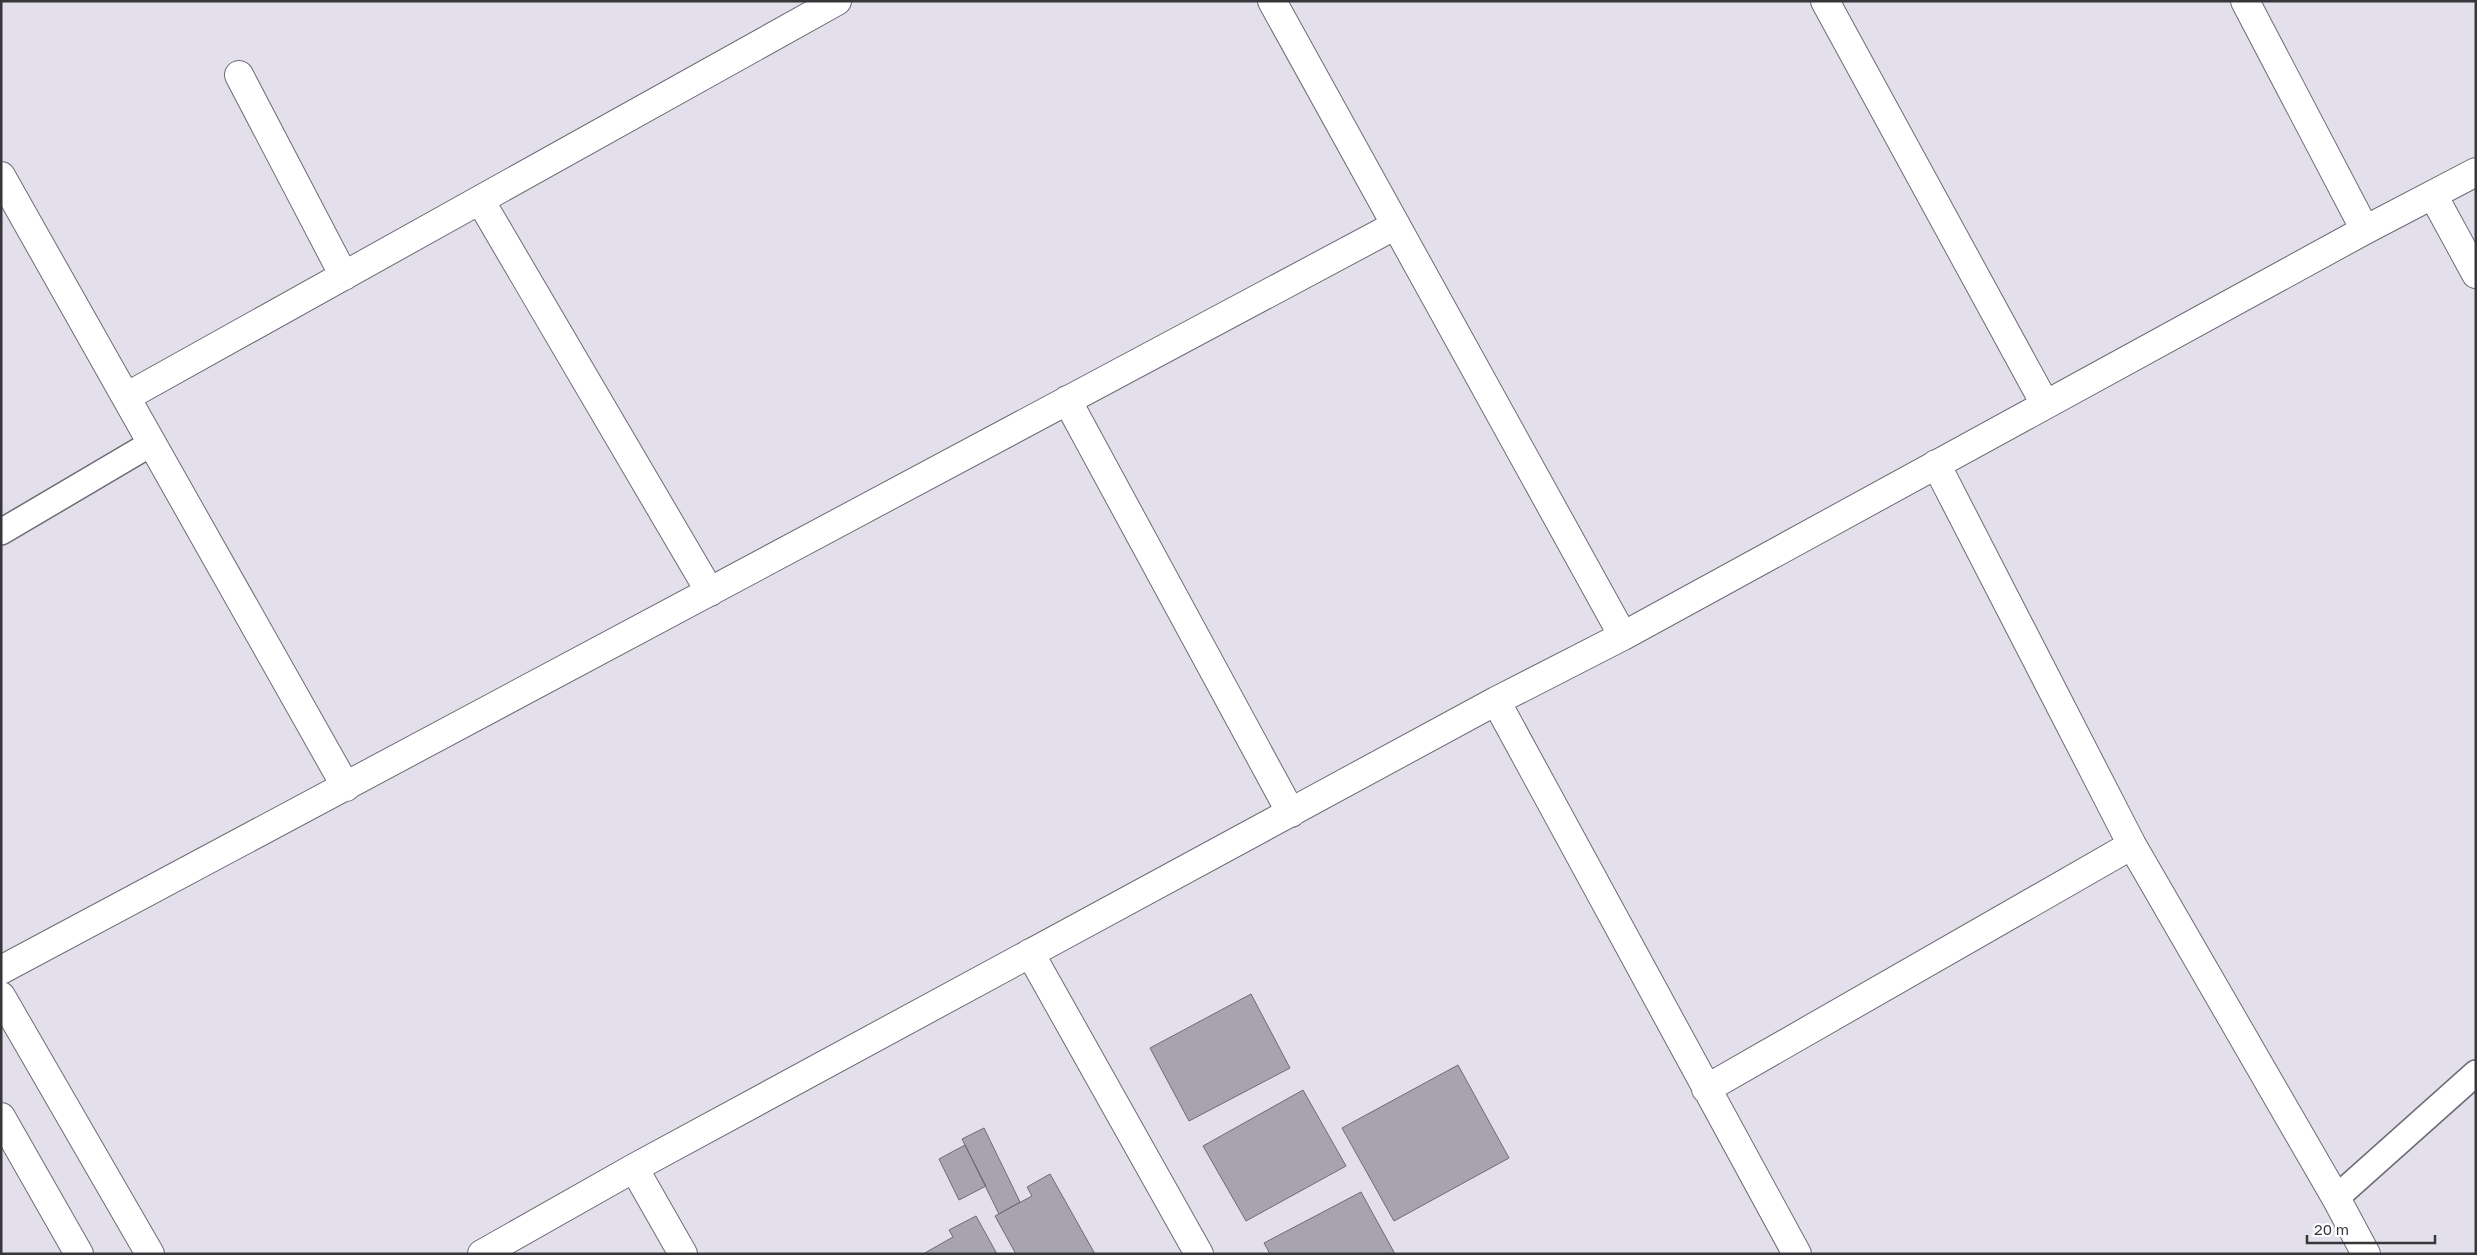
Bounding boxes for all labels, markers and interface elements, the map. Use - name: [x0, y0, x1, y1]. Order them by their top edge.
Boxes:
- scale bar: [2307, 1212, 2434, 1244]
- text: 20 m: [2314, 1220, 2349, 1238]

